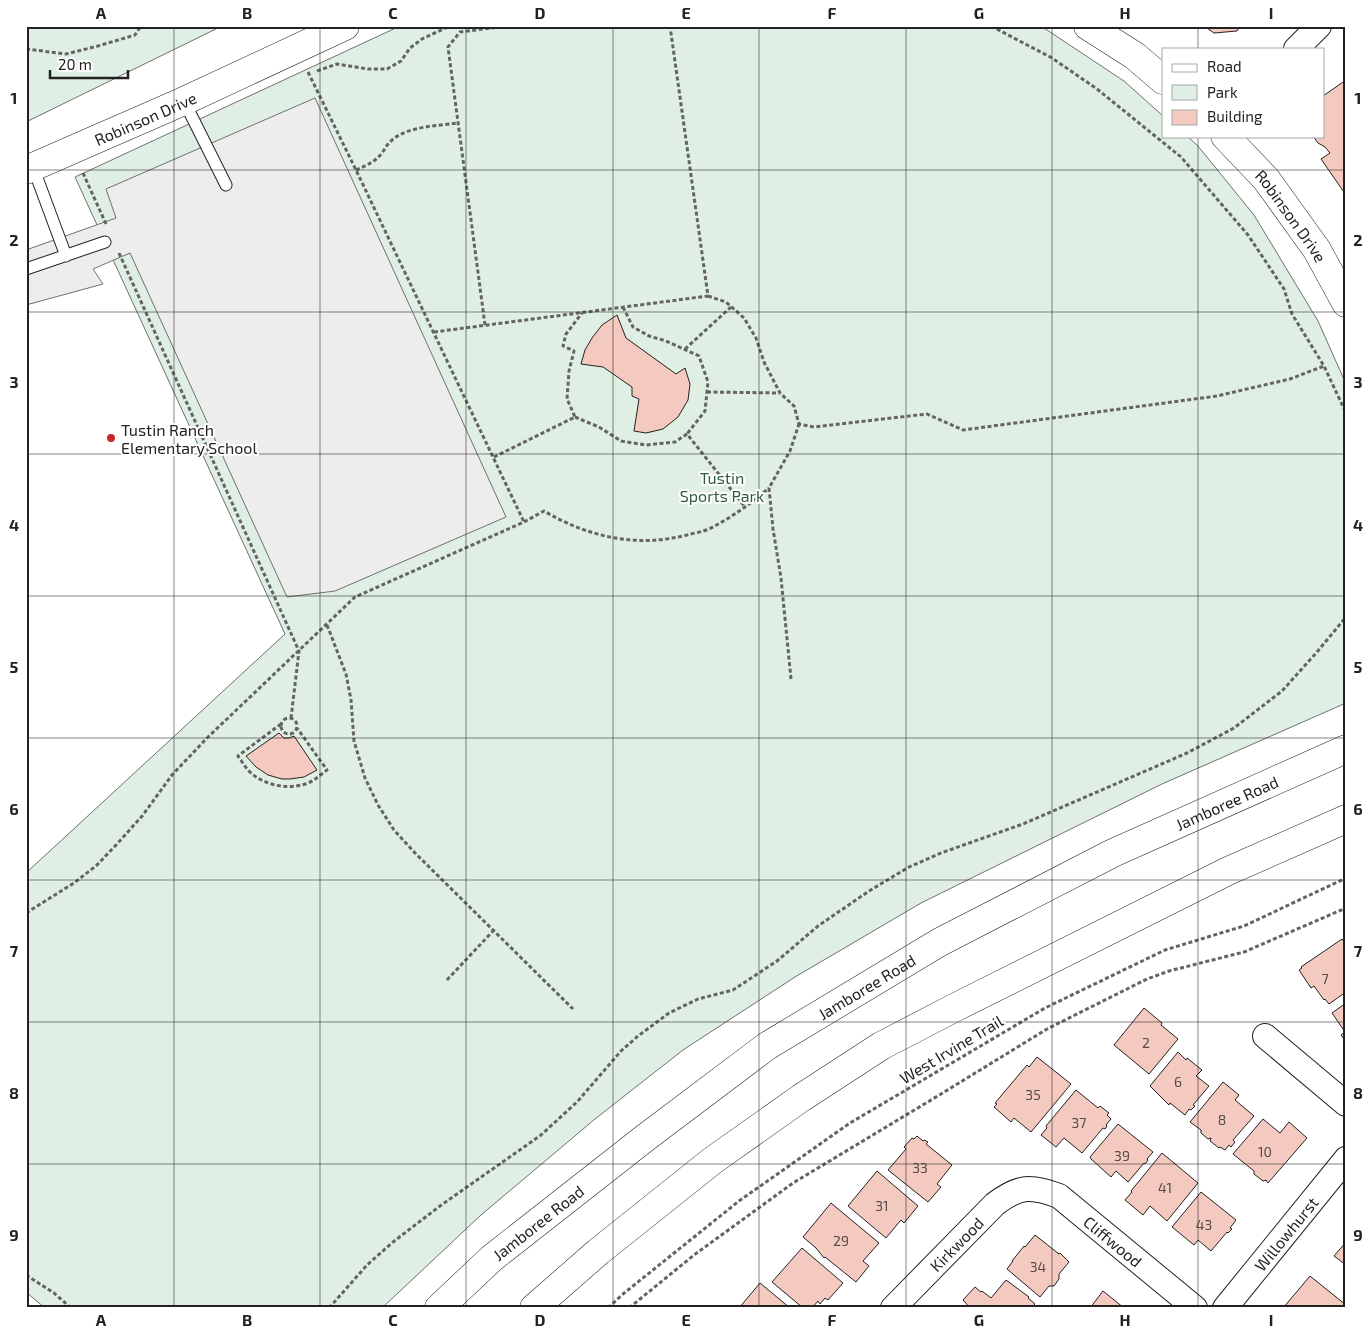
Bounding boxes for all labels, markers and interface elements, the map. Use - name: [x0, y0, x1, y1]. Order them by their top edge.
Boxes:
- text: A: [96, 3, 107, 22]
- text: B: [242, 3, 252, 22]
- text: C: [388, 3, 398, 22]
- text: D: [535, 3, 546, 22]
- text: E: [681, 3, 691, 22]
- text: F: [828, 3, 837, 22]
- text: G: [974, 3, 984, 22]
- text: H: [1119, 3, 1131, 22]
- text: I: [1269, 3, 1273, 22]
- scale bar: [50, 48, 128, 80]
- legend: [1162, 48, 1324, 138]
- text: 20 m: [58, 55, 92, 73]
- text: Road: [1207, 57, 1242, 75]
- text: Park: [1207, 83, 1238, 101]
- street label: Robinson Drive: [91, 87, 199, 149]
- text: 1: [11, 88, 17, 107]
- text: 1: [1355, 88, 1361, 107]
- text: Building: [1207, 107, 1263, 125]
- street label: Robinson Drive: [1252, 165, 1331, 265]
- text: 2: [9, 230, 19, 249]
- text: 2: [1353, 230, 1363, 249]
- text: 3: [9, 372, 19, 391]
- text: 3: [1353, 372, 1363, 391]
- place label: Tustin Ranch Elementary School: [121, 420, 257, 457]
- marker: Tustin Ranch Elementary School: [105, 432, 117, 444]
- park label: Tustin Sports Park: [680, 468, 764, 505]
- text: 4: [9, 515, 19, 534]
- text: 4: [1353, 515, 1363, 534]
- text: 5: [10, 657, 19, 676]
- text: 5: [1354, 657, 1363, 676]
- street label: Jamboree Road: [1172, 771, 1281, 833]
- text: 6: [9, 799, 19, 818]
- text: 6: [1353, 799, 1363, 818]
- text: 7: [10, 941, 19, 960]
- text: 7: [1354, 941, 1363, 960]
- street label: Jamboree Road: [814, 950, 919, 1023]
- house number: 7: [1321, 970, 1329, 987]
- street label: West Irvine Trail: [896, 1011, 1006, 1087]
- house number: 2: [1142, 1034, 1150, 1051]
- house number: 6: [1174, 1073, 1182, 1090]
- text: 8: [9, 1083, 19, 1102]
- text: 8: [1353, 1083, 1363, 1102]
- house number: 35: [1025, 1086, 1041, 1103]
- house number: 8: [1218, 1111, 1226, 1128]
- house number: 37: [1072, 1114, 1086, 1131]
- house number: 10: [1258, 1143, 1272, 1160]
- house number: 39: [1114, 1147, 1130, 1164]
- house number: 33: [912, 1159, 928, 1176]
- house number: 41: [1158, 1179, 1172, 1196]
- street label: Jamboree Road: [488, 1181, 587, 1264]
- street label: Willowhurst: [1250, 1193, 1321, 1274]
- house number: 31: [875, 1197, 889, 1214]
- street label: Cliffwood: [1080, 1211, 1146, 1270]
- street label: Kirkwood: [925, 1213, 987, 1275]
- house number: 43: [1196, 1216, 1212, 1233]
- text: 9: [9, 1225, 19, 1244]
- text: 9: [1353, 1225, 1363, 1244]
- house number: 29: [833, 1232, 849, 1249]
- house number: 34: [1030, 1258, 1046, 1275]
- text: A: [96, 1310, 107, 1329]
- text: B: [242, 1310, 252, 1329]
- text: C: [388, 1310, 398, 1329]
- text: D: [535, 1310, 546, 1329]
- text: E: [681, 1310, 691, 1329]
- text: F: [828, 1310, 837, 1329]
- text: G: [974, 1310, 984, 1329]
- text: H: [1119, 1310, 1131, 1329]
- text: I: [1269, 1310, 1273, 1329]

